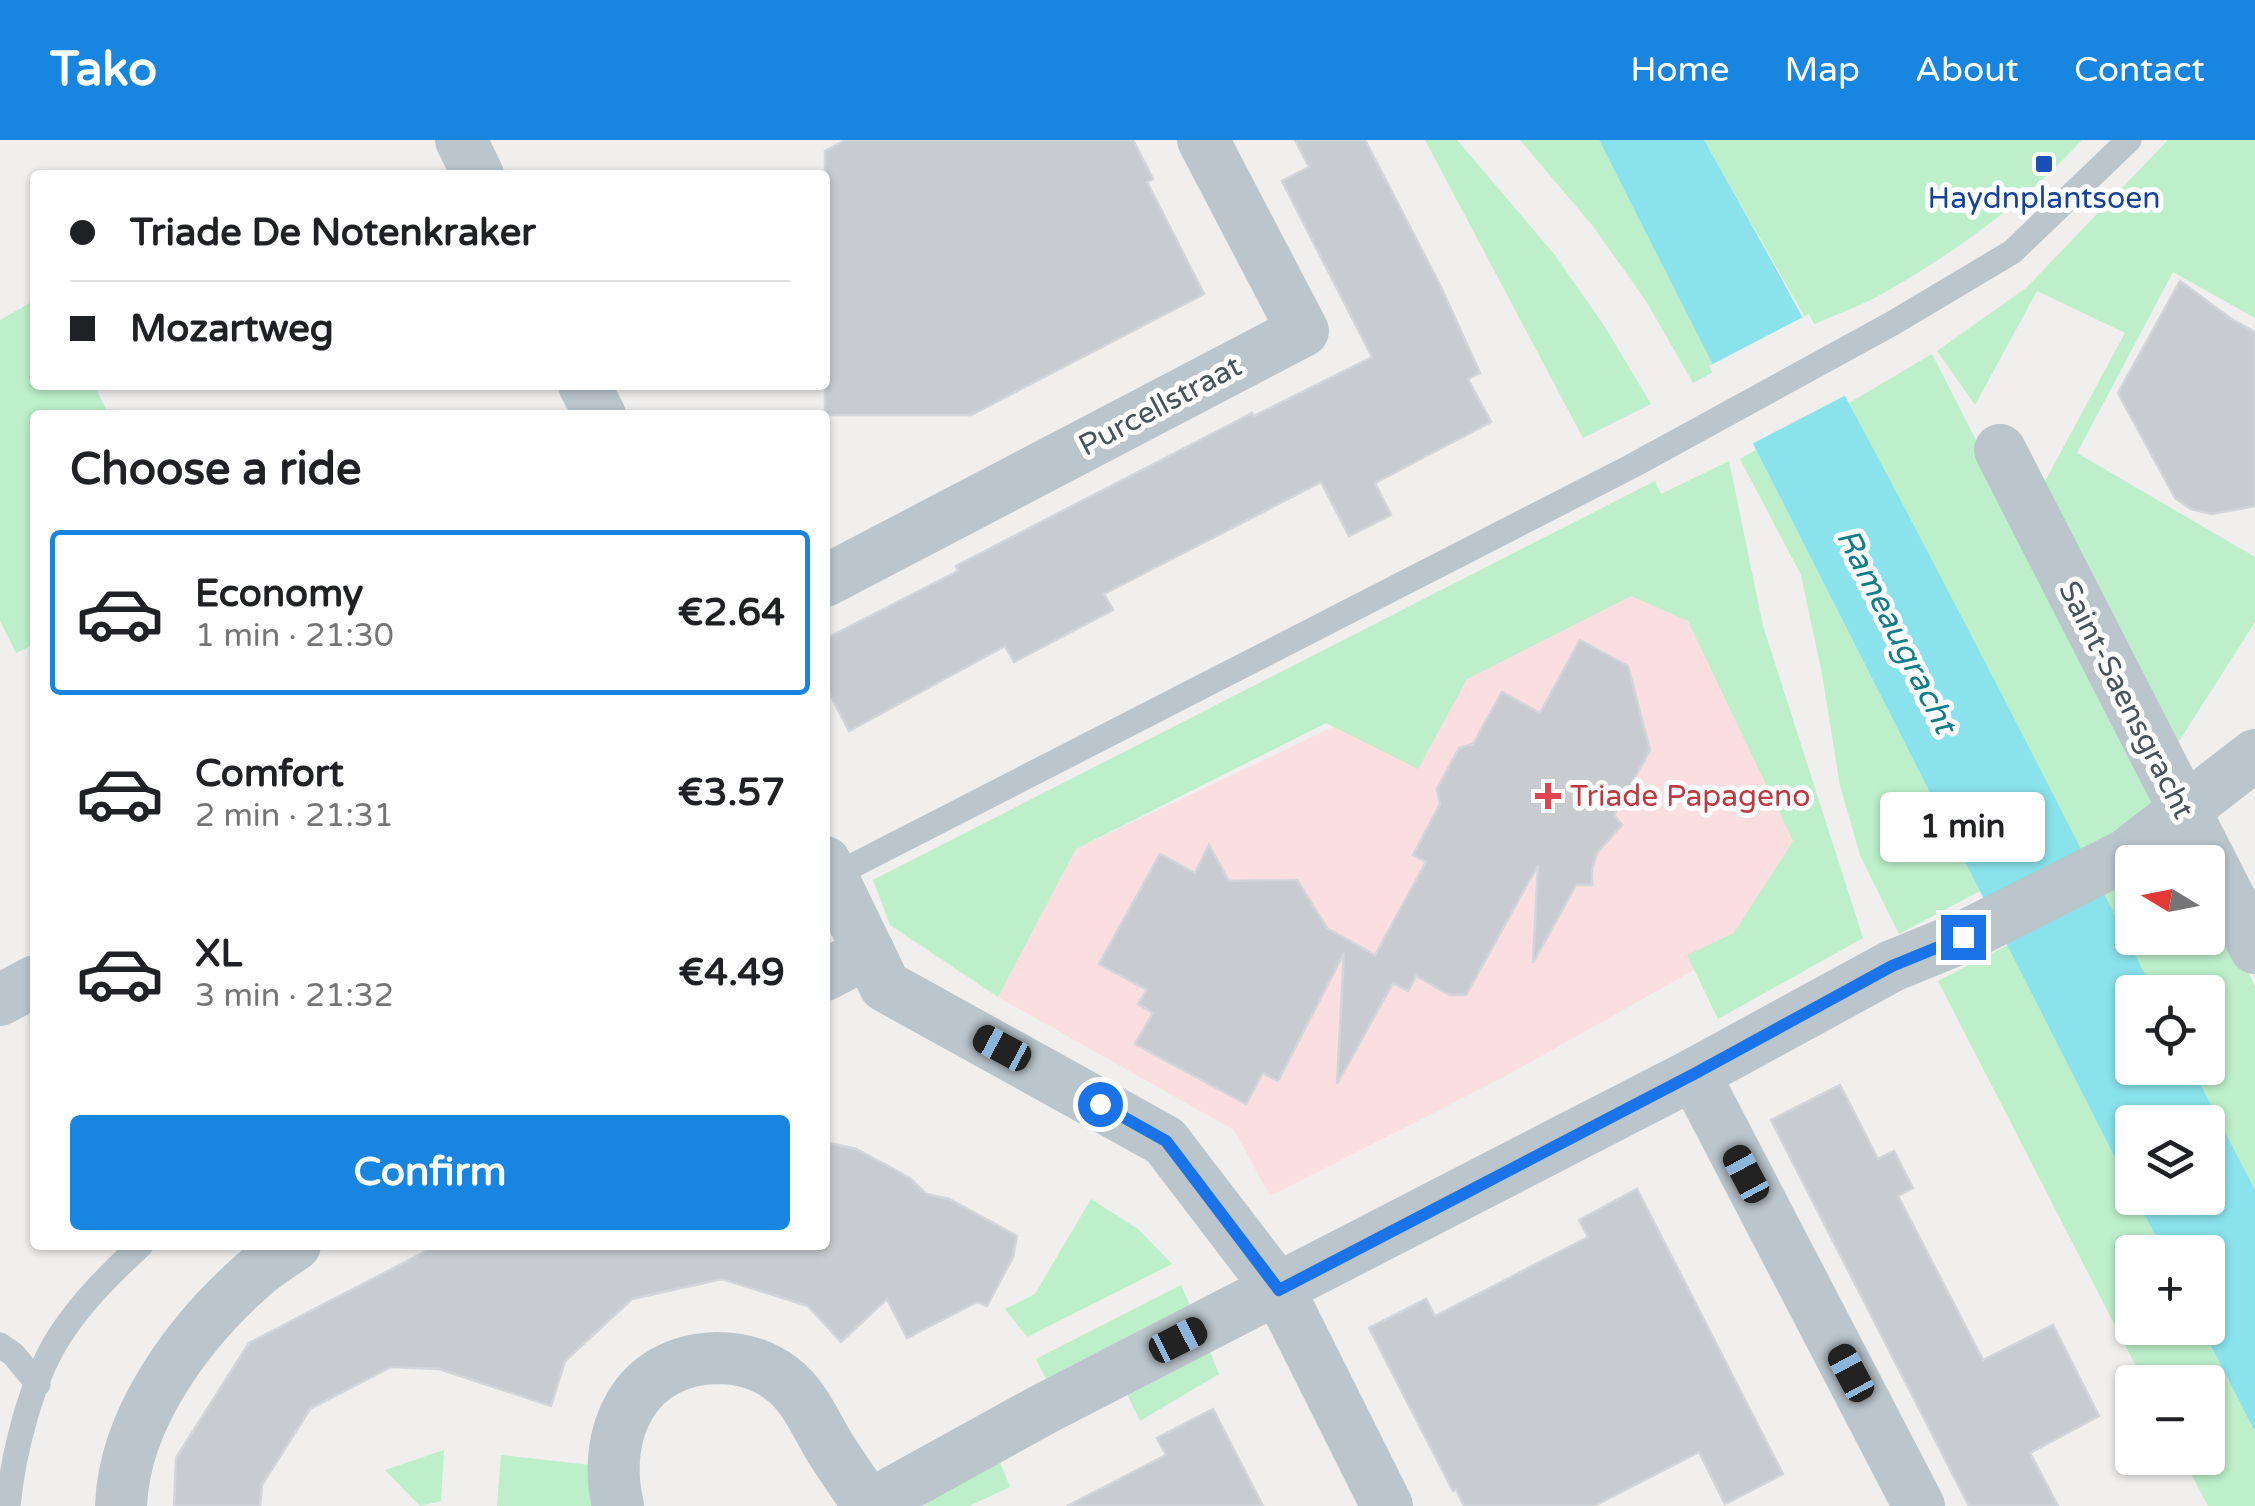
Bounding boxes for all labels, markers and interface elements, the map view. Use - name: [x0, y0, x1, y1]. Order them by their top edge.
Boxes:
- text: Tako: [50, 41, 157, 99]
- text: Home: [1630, 49, 1729, 91]
- text: Map: [1784, 49, 1860, 91]
- text: About: [1915, 49, 2019, 91]
- text: Contact: [2074, 49, 2205, 91]
- marker: Haydnplantsoen: [2033, 153, 2055, 175]
- place label: Haydnplantsoen: [1928, 180, 2160, 217]
- text: Triade De Notenkraker: [130, 210, 536, 256]
- text: Mozartweg: [130, 306, 334, 352]
- street label: Purcellstraat: [1072, 348, 1248, 464]
- text: Choose a ride: [70, 443, 361, 497]
- water label: Rameaugracht: [1828, 522, 1966, 743]
- icon: car: [75, 568, 165, 658]
- text: Economy: [195, 571, 363, 617]
- street label: Saint-Saensgracht: [2050, 575, 2202, 825]
- text: €2.64: [678, 590, 785, 636]
- text: 1 min · 21:30: [195, 617, 394, 655]
- icon: car: [75, 748, 165, 838]
- text: Comfort: [195, 751, 344, 797]
- text: €3.57: [678, 770, 785, 816]
- place label: Triade Papageno: [1570, 778, 1810, 815]
- marker: Triade Papageno: [1535, 783, 1561, 809]
- callout: 1 min: [1880, 792, 2046, 862]
- text: 2 min · 21:31: [195, 797, 394, 835]
- text: 1 min: [1920, 808, 2005, 846]
- north arrow: [2115, 845, 2225, 955]
- map controls: [2115, 845, 2225, 1475]
- route end: [1941, 915, 1986, 960]
- icon: car: [75, 928, 165, 1018]
- text: XL: [195, 931, 242, 977]
- text: €4.49: [678, 950, 785, 996]
- button: locate: [2115, 975, 2225, 1085]
- text: 3 min · 21:32: [195, 977, 394, 1015]
- car: [968, 1021, 1036, 1075]
- route start: [1078, 1082, 1123, 1127]
- button: layers: [2115, 1105, 2225, 1215]
- button: Confirm: [70, 1115, 790, 1230]
- car: [1719, 1140, 1773, 1208]
- button: +: [2115, 1235, 2225, 1345]
- car: [1144, 1313, 1212, 1367]
- car: [1824, 1339, 1878, 1407]
- button: −: [2115, 1365, 2225, 1475]

